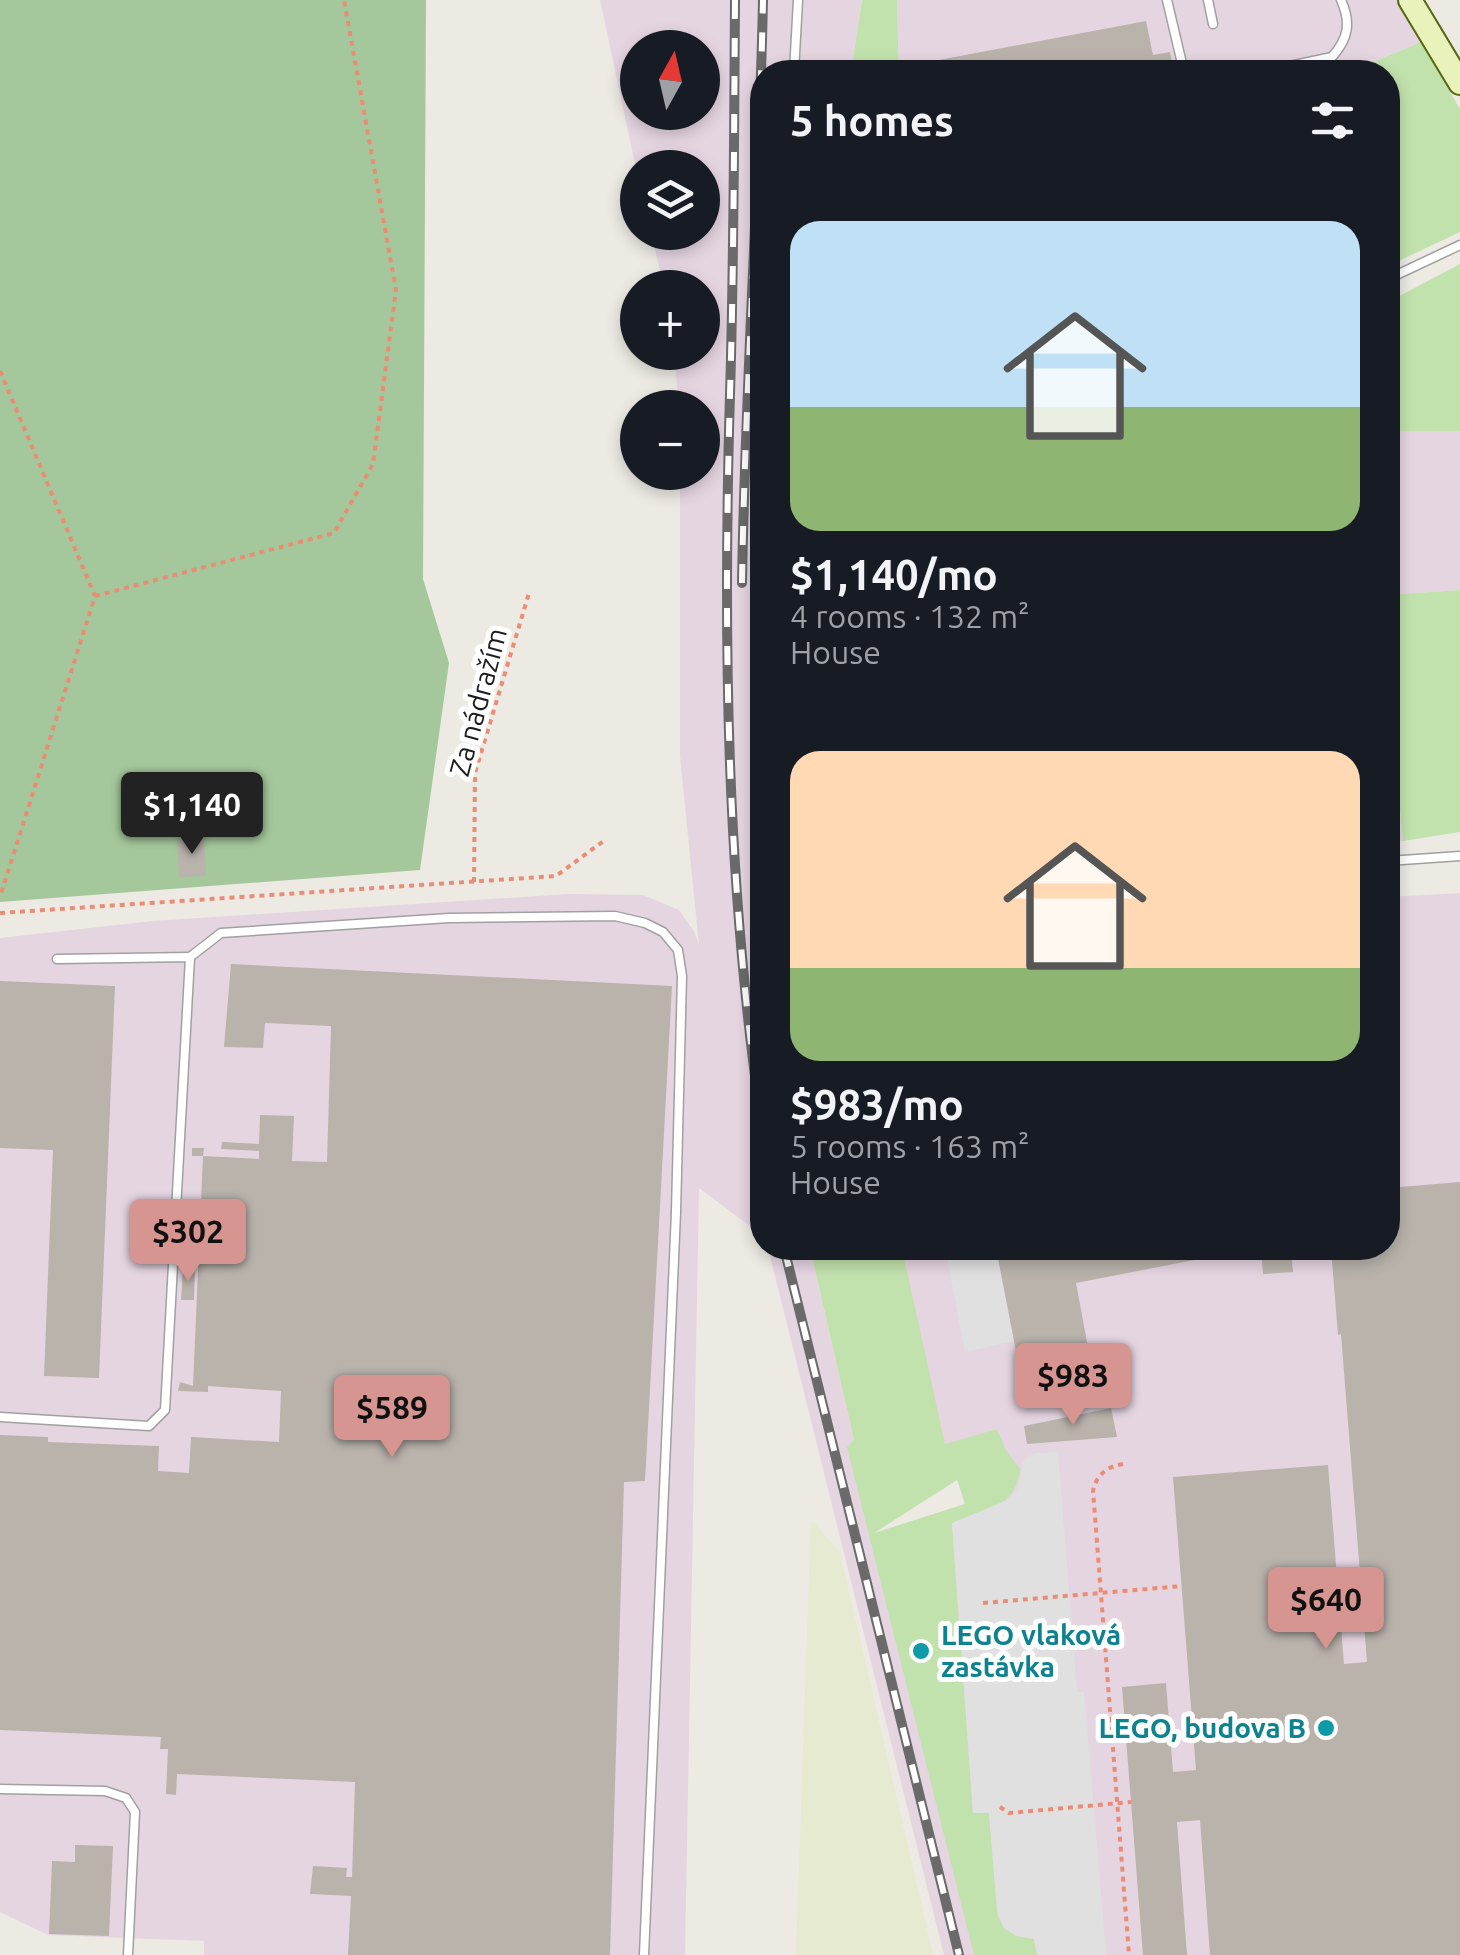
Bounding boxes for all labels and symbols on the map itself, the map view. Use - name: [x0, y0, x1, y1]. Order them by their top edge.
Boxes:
- north arrow: [620, 30, 720, 130]
- street label: Za nádražím: [443, 624, 512, 779]
- pin: $1,140: [111, 772, 273, 857]
- pin: $302: [129, 1199, 247, 1284]
- pin: $983: [1014, 1343, 1132, 1428]
- pin: $589: [333, 1375, 451, 1460]
- pin: $640: [1267, 1567, 1385, 1652]
- place label: LEGO vlaková zastávka: [941, 1619, 1121, 1682]
- marker: LEGO vlaková zastávka: [910, 1640, 932, 1662]
- place label: LEGO, budova B: [1098, 1712, 1306, 1743]
- marker: LEGO, budova B: [1315, 1717, 1337, 1739]

